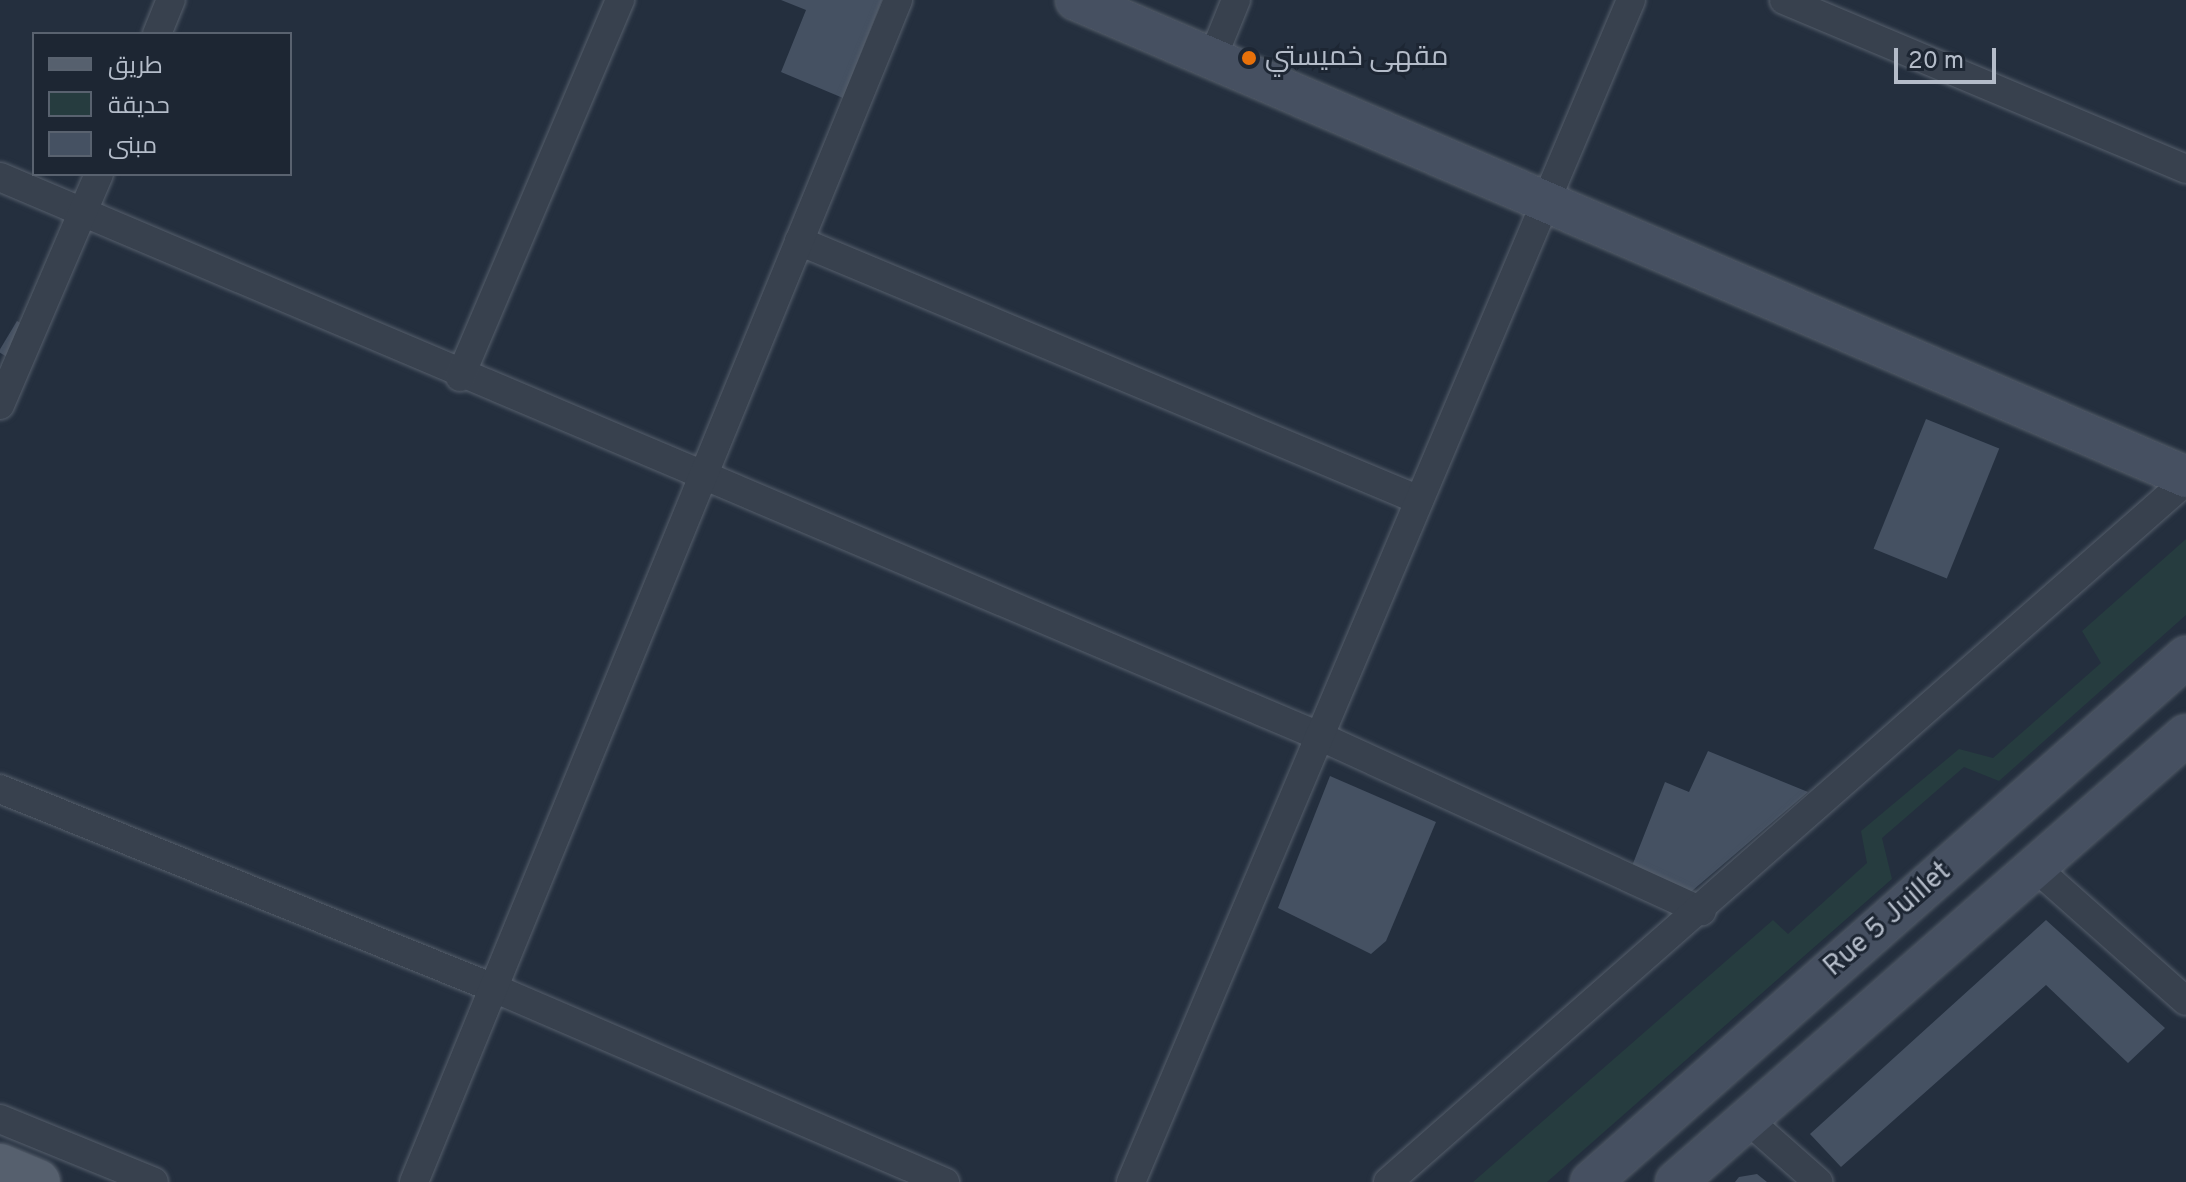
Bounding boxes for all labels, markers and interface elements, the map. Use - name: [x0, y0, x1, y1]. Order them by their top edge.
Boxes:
- legend: [32, 32, 292, 176]
- scale bar: [1898, 32, 2000, 82]
- place label: مقهى خميستي: [1265, 41, 1449, 75]
- text: 20 m: [1908, 47, 1964, 77]
- marker: مقهى خميستي: [1240, 49, 1258, 67]
- text: طريق: [108, 52, 163, 82]
- text: حديقة: [108, 92, 170, 122]
- text: مبنى: [108, 132, 157, 162]
- street label: Rue 5 Juillet: [1817, 856, 1959, 984]

